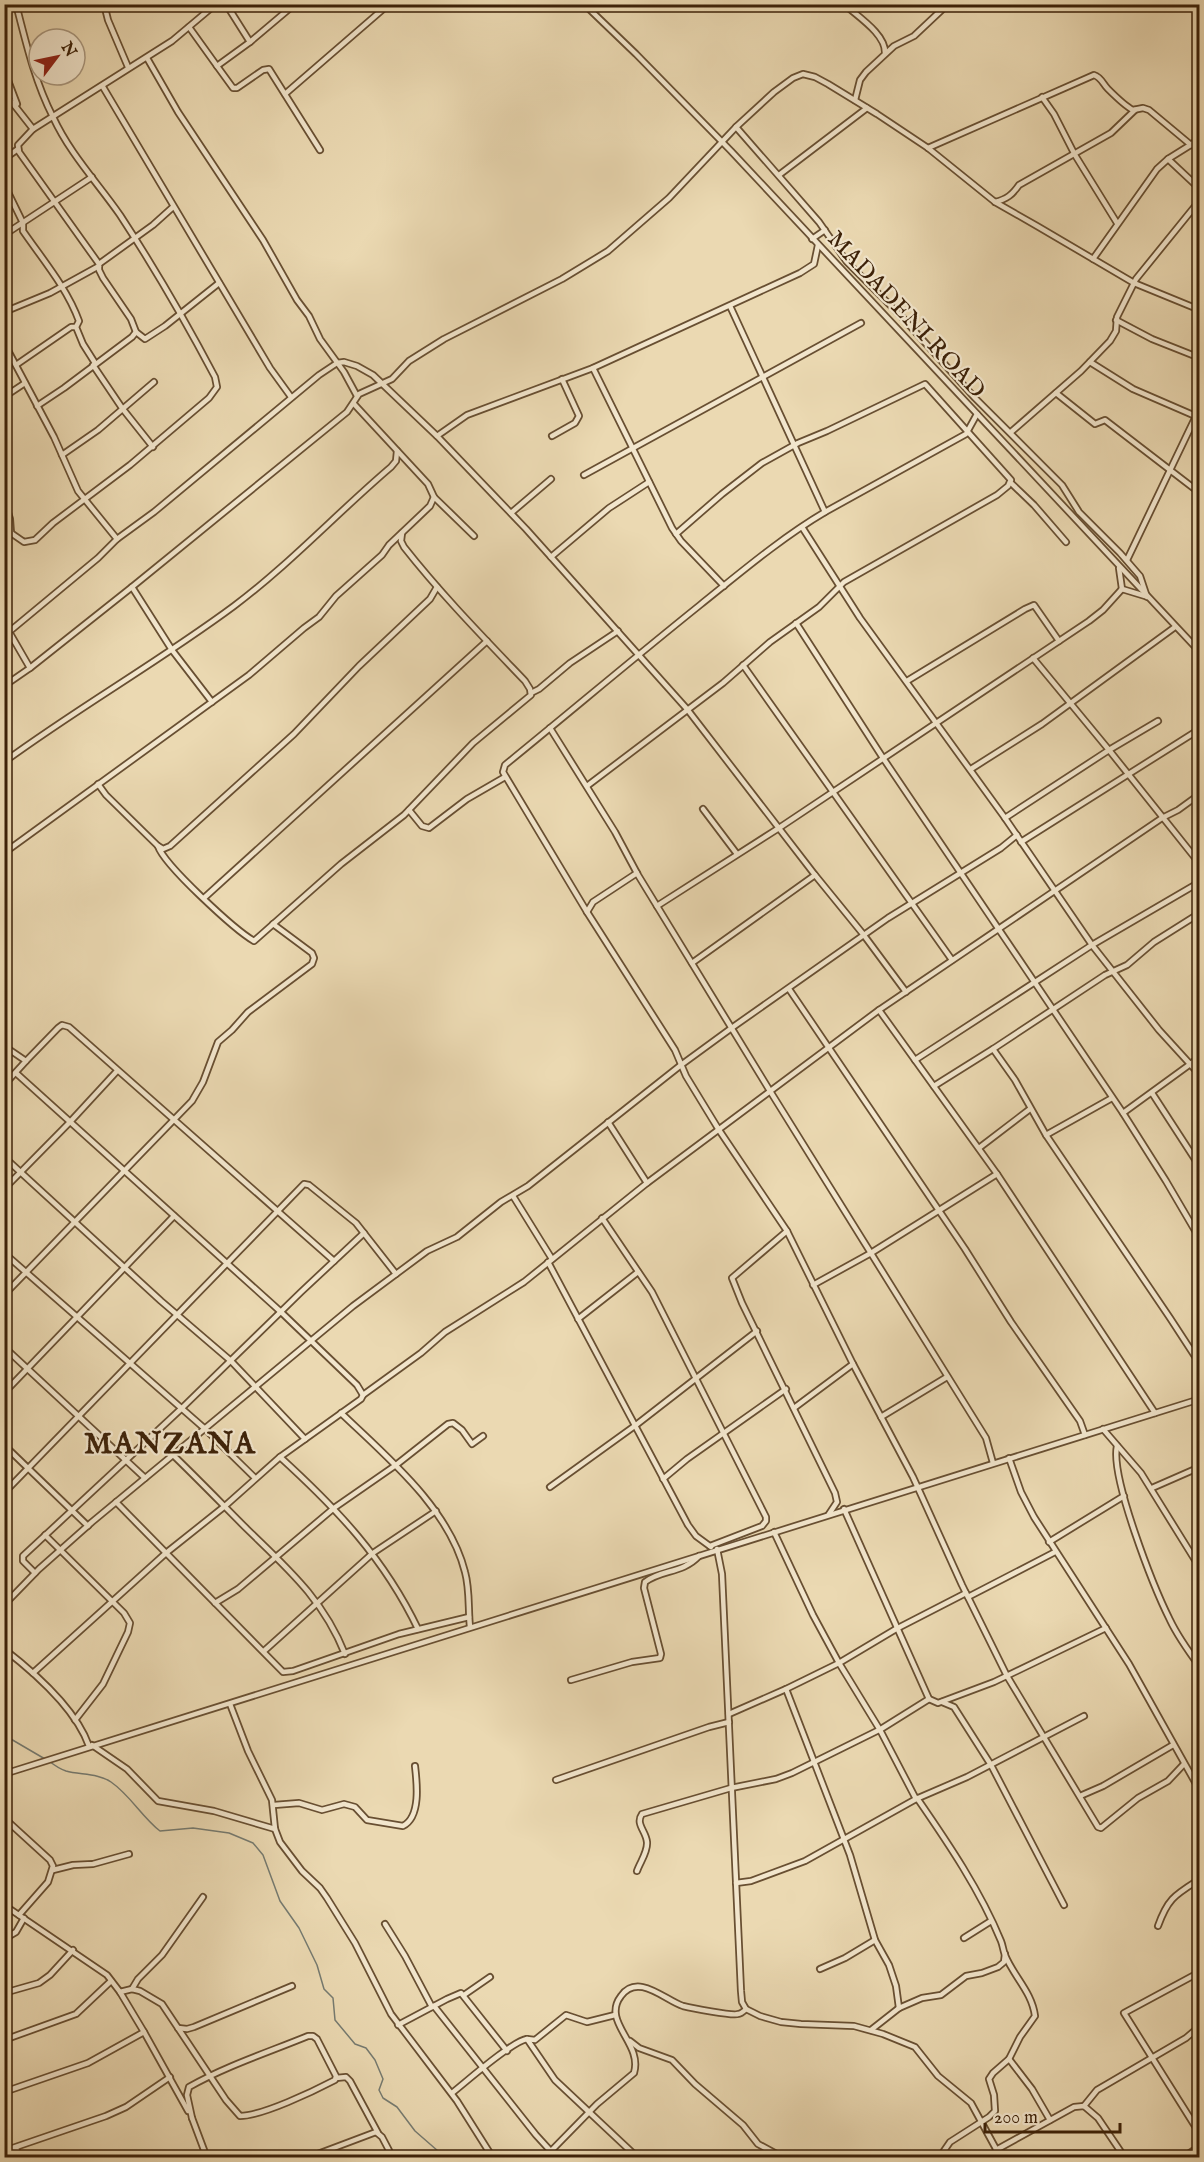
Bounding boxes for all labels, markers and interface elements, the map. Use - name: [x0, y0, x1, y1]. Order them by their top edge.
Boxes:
- north arrow: [27, 27, 87, 87]
- text: N: [55, 38, 80, 61]
- street label: MADADENI ROAD: [820, 225, 992, 405]
- district label: MANZANA: [84, 1426, 256, 1464]
- scale bar: [985, 2096, 1120, 2134]
- text: 200 m: [994, 2107, 1038, 2130]

